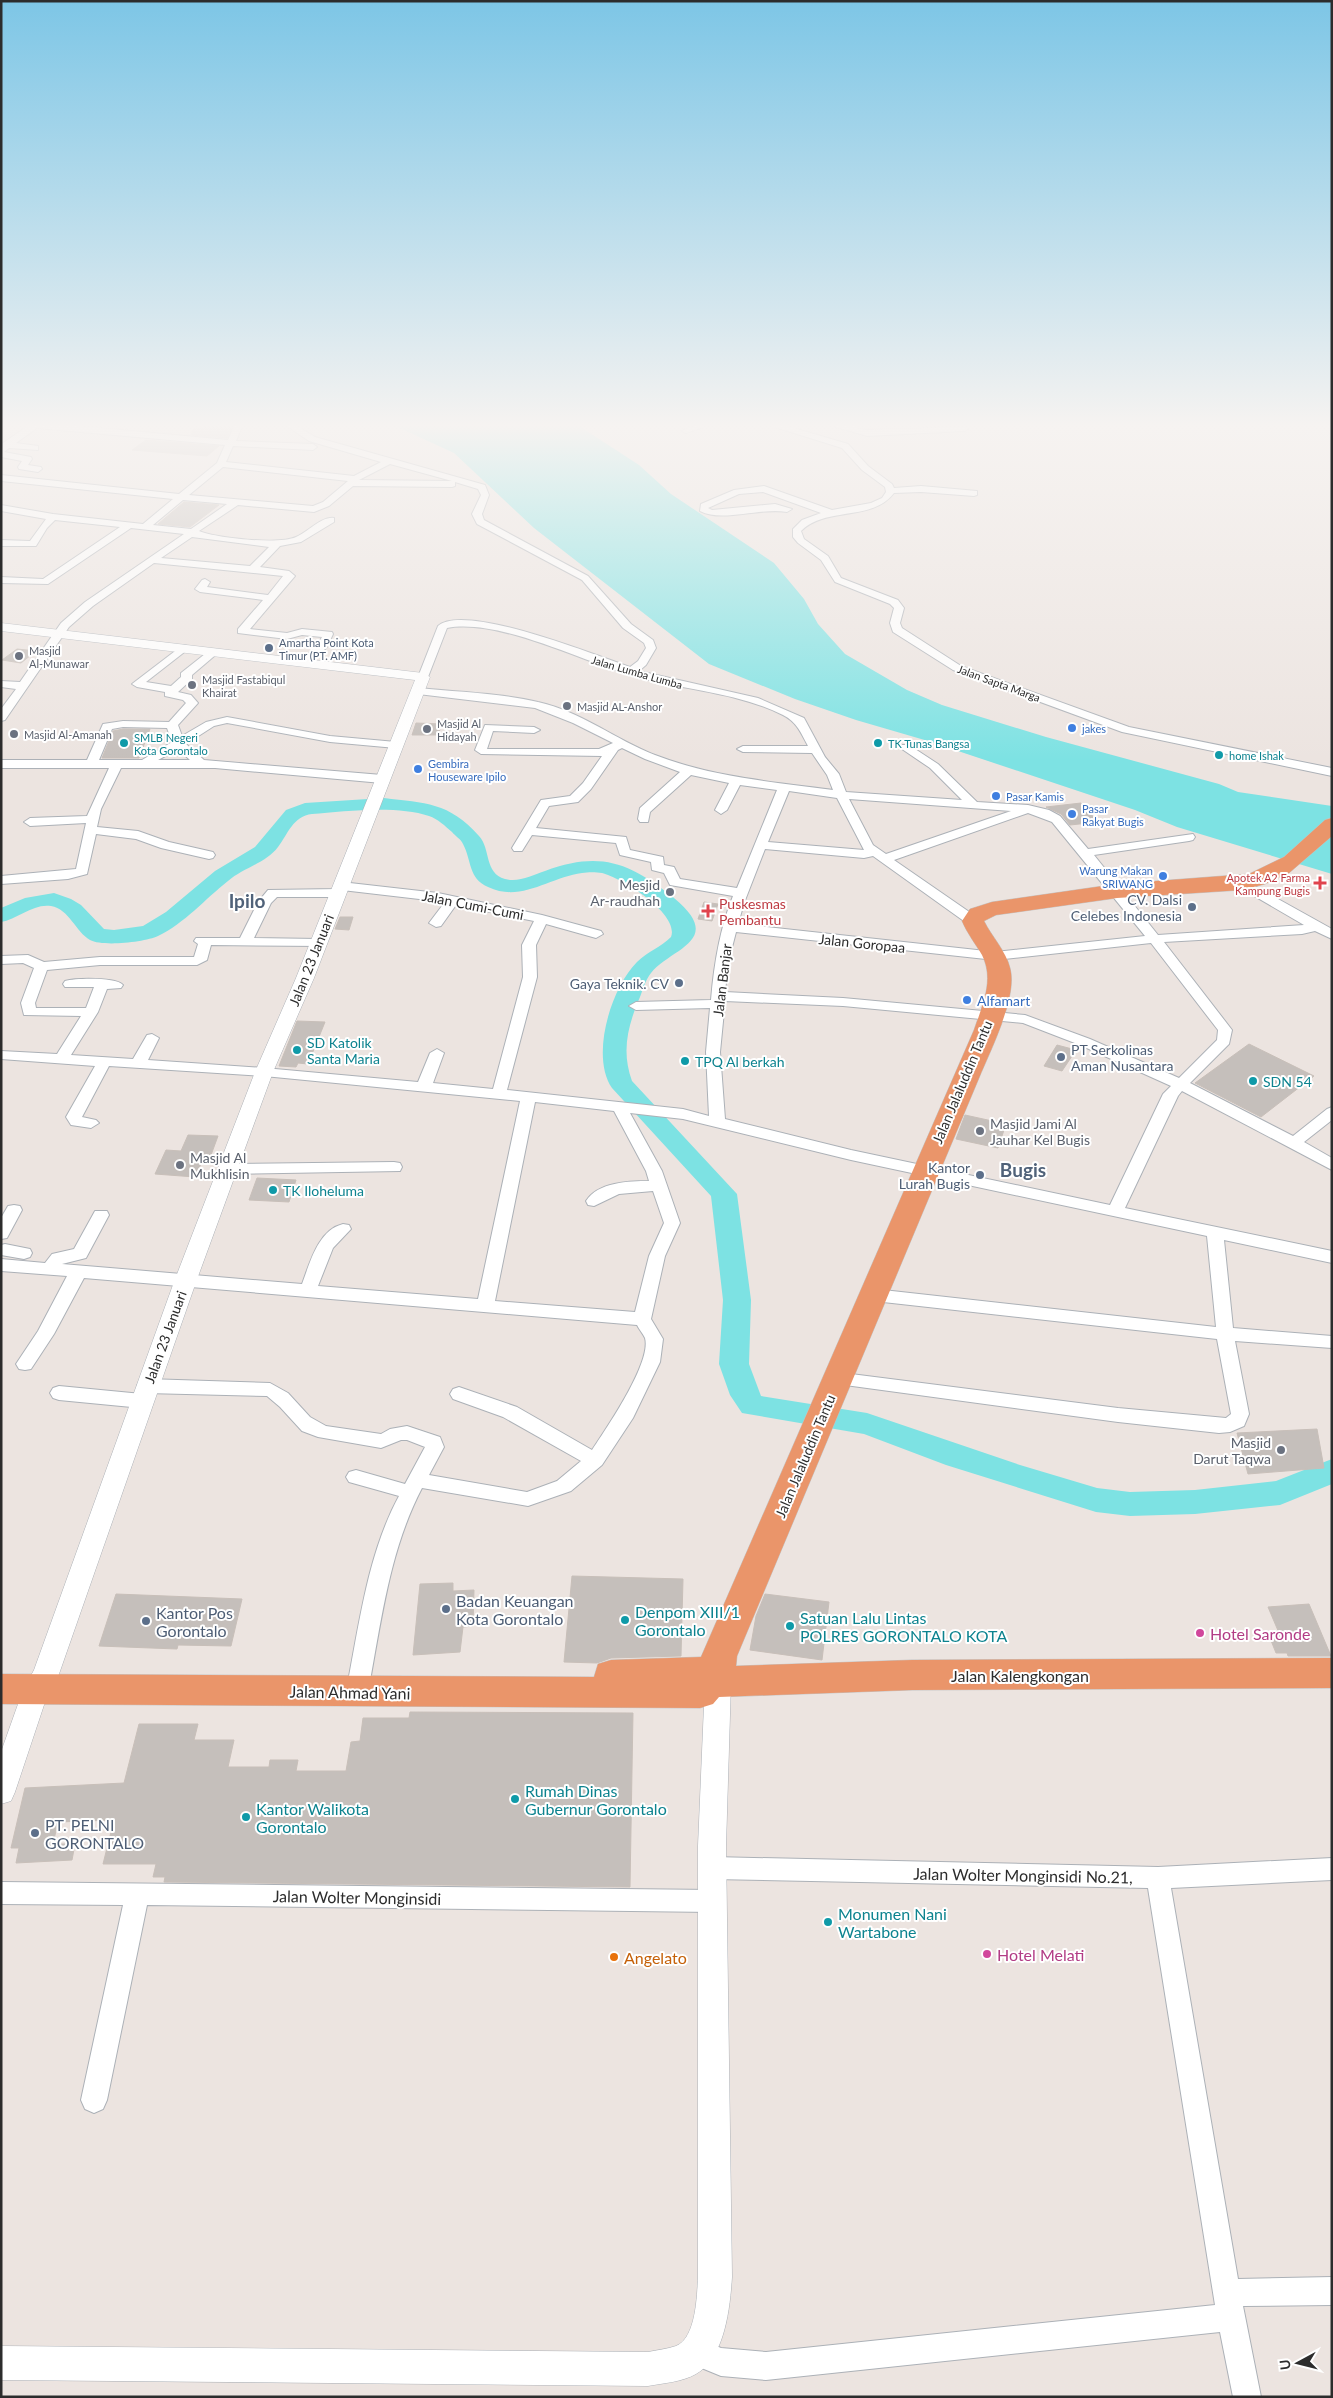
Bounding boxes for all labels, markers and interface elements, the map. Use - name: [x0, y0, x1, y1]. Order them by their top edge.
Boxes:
- place label: Amartha Point Kota Timur (PT. AMF): [279, 636, 374, 662]
- marker: Amartha Point Kota Timur (PT. AMF): [263, 642, 275, 654]
- place label: Masjid Al-Munawar: [29, 644, 89, 670]
- marker: Masjid Al-Munawar: [13, 650, 25, 662]
- street label: Jalan Lumba Lumba: [590, 653, 684, 691]
- street label: Jalan Sapta Marga: [956, 662, 1042, 704]
- place label: Masjid Fastabiqul Khairat: [202, 673, 285, 699]
- marker: Masjid Fastabiqul Khairat: [186, 679, 198, 691]
- marker: Masjid AL-Anshor: [561, 700, 573, 712]
- place label: Masjid AL-Anshor: [577, 700, 662, 713]
- place label: Masjid Al Hidayah: [437, 717, 481, 743]
- marker: jakes: [1066, 722, 1078, 734]
- place label: jakes: [1081, 722, 1106, 735]
- marker: Masjid Al Hidayah: [421, 723, 433, 735]
- marker: Masjid Al-Amanah: [8, 728, 20, 740]
- place label: Masjid Al-Amanah: [24, 728, 112, 741]
- place label: SMLB Negeri Kota Gorontalo: [134, 731, 208, 757]
- marker: SMLB Negeri Kota Gorontalo: [118, 737, 130, 749]
- marker: TK Tunas Bangsa: [872, 737, 884, 749]
- place label: TK Tunas Bangsa: [888, 737, 970, 750]
- marker: home Ishak: [1213, 749, 1225, 761]
- place label: home Ishak: [1229, 749, 1284, 762]
- place label: Gembira Houseware Ipilo: [428, 757, 506, 783]
- marker: Gembira Houseware Ipilo: [412, 763, 424, 775]
- marker: Pasar Kamis: [990, 790, 1002, 802]
- place label: Pasar Kamis: [1006, 790, 1064, 803]
- place label: Pasar Rakyat Bugis: [1082, 802, 1144, 828]
- marker: Pasar Rakyat Bugis: [1066, 808, 1078, 820]
- place label: Warung Makan SRIWANG: [1079, 864, 1153, 890]
- marker: Warung Makan SRIWANG: [1157, 870, 1169, 882]
- place label: Apotek A2 Farma Kampung Bugis: [1226, 871, 1310, 897]
- place label: Mesjid Ar-raudhah: [590, 876, 660, 909]
- marker: Apotek A2 Farma Kampung Bugis: [1314, 877, 1326, 889]
- marker: Mesjid Ar-raudhah: [664, 886, 676, 898]
- street label: Jalan Cumi-Cumi: [421, 887, 525, 923]
- district label: Ipilo: [229, 889, 265, 912]
- place label: CV. Dalsi Celebes Indonesia: [1071, 891, 1182, 924]
- place label: Puskesmas Pembantu: [719, 895, 786, 928]
- marker: CV. Dalsi Celebes Indonesia: [1186, 901, 1198, 913]
- marker: Puskesmas Pembantu: [701, 904, 715, 918]
- street label: Jalan 23 Januari: [285, 912, 337, 1008]
- street label: Jalan Goropaa: [818, 930, 906, 956]
- street label: Jalan Banjar: [709, 943, 735, 1017]
- place label: Gaya Teknik. CV: [570, 975, 670, 992]
- marker: Gaya Teknik. CV: [673, 977, 685, 989]
- place label: Alfamart: [977, 992, 1030, 1009]
- marker: Alfamart: [961, 994, 973, 1006]
- street label: Jalan Jalaluddin Tantu: [928, 1018, 996, 1146]
- place label: SD Katolik Santa Maria: [307, 1034, 380, 1067]
- place label: PT Serkolinas Aman Nusantara: [1071, 1041, 1173, 1074]
- marker: SD Katolik Santa Maria: [291, 1044, 303, 1056]
- marker: PT Serkolinas Aman Nusantara: [1055, 1051, 1067, 1063]
- place label: TPQ Al berkah: [695, 1053, 785, 1070]
- marker: TPQ Al berkah: [679, 1055, 691, 1067]
- place label: SDN 54: [1263, 1073, 1312, 1090]
- marker: SDN 54: [1247, 1075, 1259, 1087]
- place label: Masjid Jami Al Jauhar Kel Bugis: [990, 1115, 1090, 1148]
- marker: Masjid Jami Al Jauhar Kel Bugis: [974, 1125, 986, 1137]
- place label: Masjid Al Mukhlisin: [190, 1149, 250, 1182]
- district label: Bugis: [1000, 1158, 1046, 1181]
- marker: Masjid Al Mukhlisin: [174, 1159, 186, 1171]
- place label: Kantor Lurah Bugis: [899, 1159, 970, 1192]
- marker: Kantor Lurah Bugis: [974, 1169, 986, 1181]
- place label: TK Iloheluma: [283, 1182, 364, 1199]
- marker: TK Iloheluma: [267, 1184, 279, 1196]
- street label: Jalan 23 Januari: [140, 1288, 190, 1386]
- street label: Jalan Jalaluddin Tantu: [771, 1392, 839, 1520]
- place label: Masjid Darut Taqwa: [1193, 1434, 1271, 1467]
- marker: Masjid Darut Taqwa: [1275, 1444, 1287, 1456]
- place label: Badan Keuangan Kota Gorontalo: [456, 1591, 574, 1628]
- place label: Denpom XIII/1 Gorontalo: [635, 1602, 740, 1639]
- place label: Kantor Pos Gorontalo: [156, 1603, 233, 1640]
- marker: Badan Keuangan Kota Gorontalo: [440, 1603, 452, 1615]
- place label: Satuan Lalu Lintas POLRES GORONTALO KOTA: [800, 1608, 1007, 1645]
- marker: Denpom XIII/1 Gorontalo: [619, 1614, 631, 1626]
- marker: Kantor Pos Gorontalo: [140, 1615, 152, 1627]
- marker: Satuan Lalu Lintas POLRES GORONTALO KOTA: [784, 1620, 796, 1632]
- place label: Hotel Saronde: [1210, 1624, 1310, 1643]
- marker: Hotel Saronde: [1194, 1627, 1206, 1639]
- street label: Jalan Kalengkongan: [951, 1666, 1089, 1685]
- street label: Jalan Ahmad Yani: [289, 1681, 411, 1703]
- place label: Rumah Dinas Gubernur Gorontalo: [525, 1781, 667, 1818]
- marker: Rumah Dinas Gubernur Gorontalo: [509, 1793, 521, 1805]
- place label: Kantor Walikota Gorontalo: [256, 1799, 369, 1836]
- marker: Kantor Walikota Gorontalo: [240, 1811, 252, 1823]
- place label: PT. PELNI GORONTALO: [45, 1815, 144, 1852]
- marker: PT. PELNI GORONTALO: [29, 1827, 41, 1839]
- street label: Jalan Wolter Monginsidi No.21,: [913, 1864, 1133, 1886]
- street label: Jalan Wolter Monginsidi: [273, 1886, 441, 1908]
- place label: Monumen Nani Wartabone: [838, 1904, 947, 1941]
- marker: Monumen Nani Wartabone: [822, 1916, 834, 1928]
- place label: Hotel Melati: [997, 1945, 1084, 1964]
- place label: Angelato: [624, 1948, 687, 1967]
- marker: Hotel Melati: [981, 1948, 993, 1960]
- marker: Angelato: [608, 1951, 620, 1963]
- north arrow: [1273, 2338, 1323, 2388]
- text: U: [1276, 2358, 1294, 2371]

